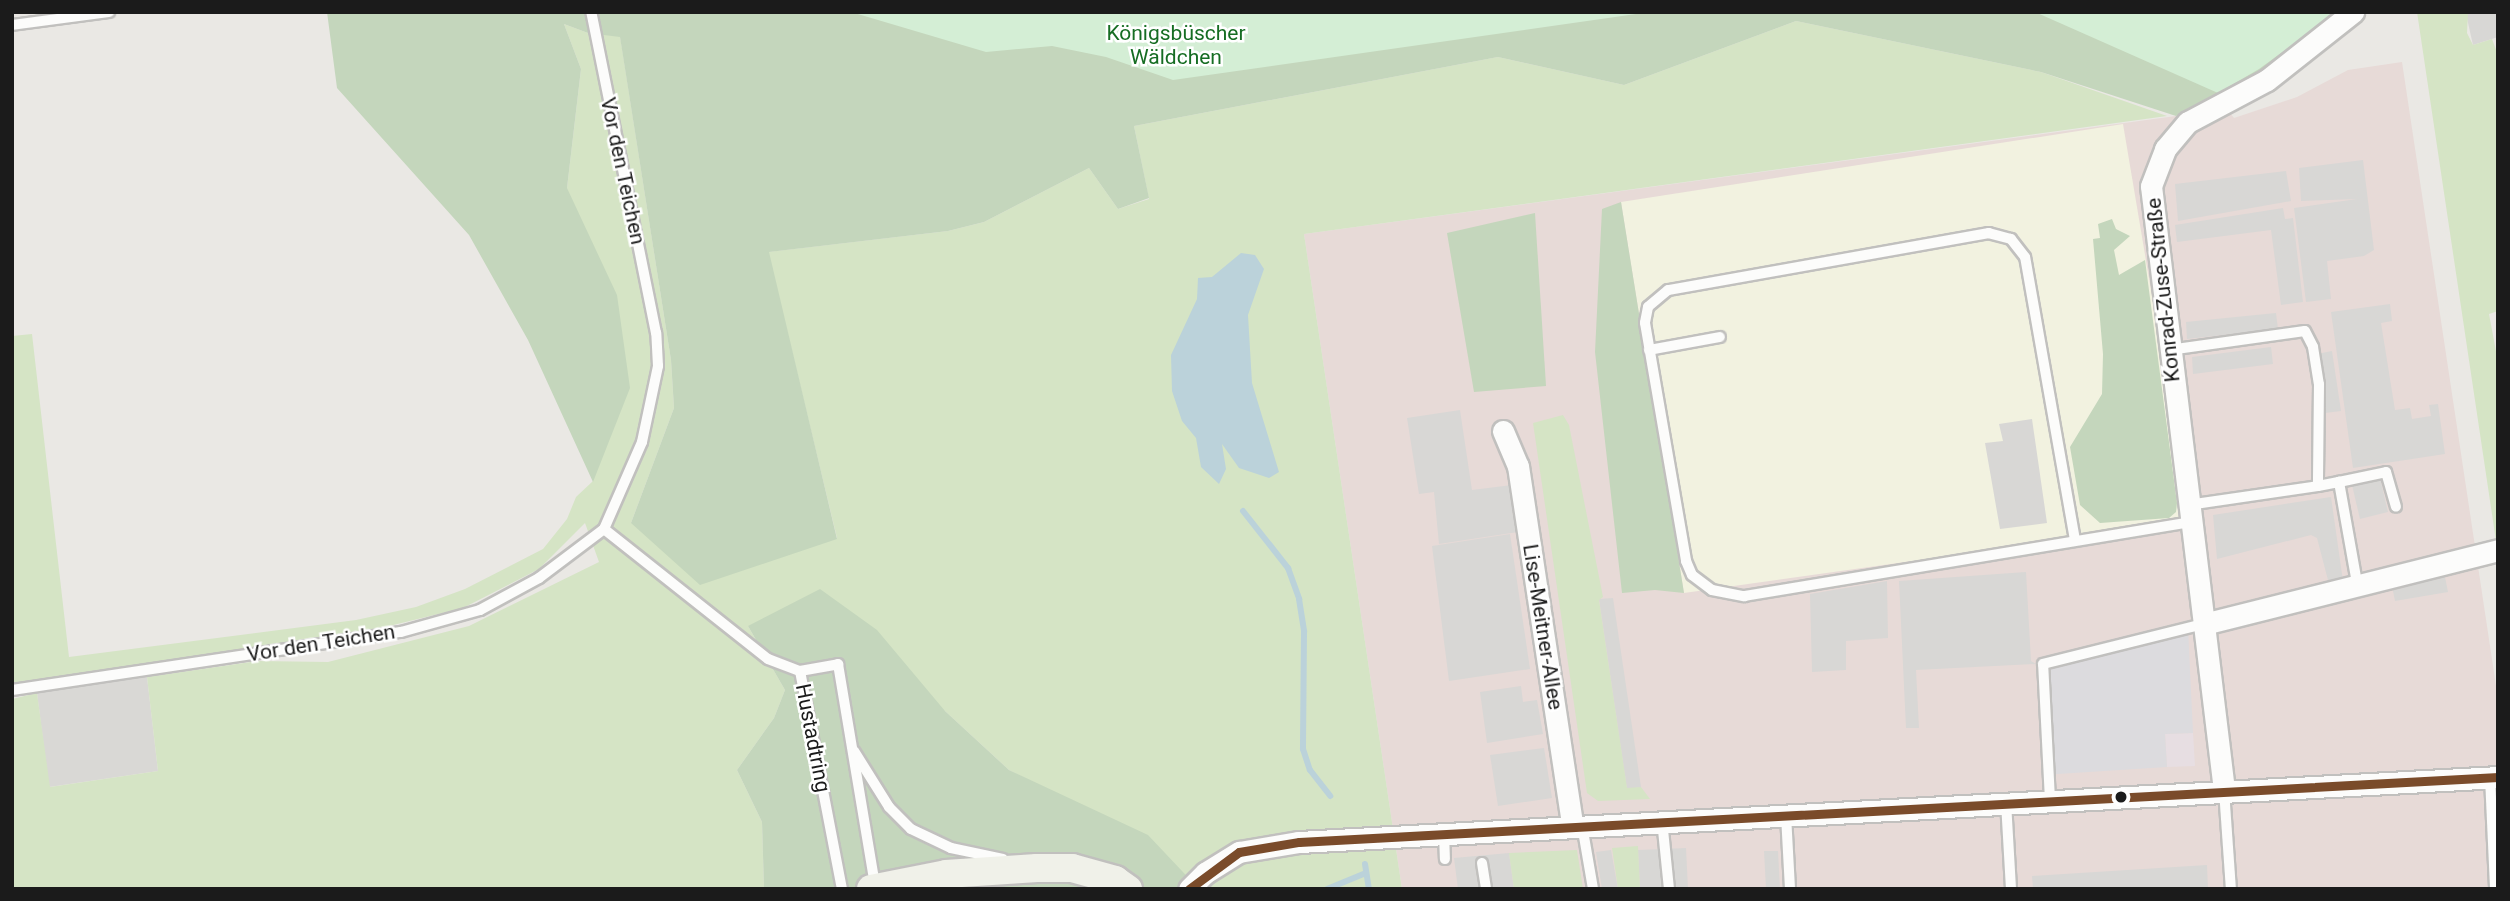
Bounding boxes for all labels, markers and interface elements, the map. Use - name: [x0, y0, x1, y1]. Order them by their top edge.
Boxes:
- park label: Königsbüscher Wäldchen: [1106, 20, 1246, 70]
- street label: Vor den Teichen: [595, 95, 651, 247]
- street label: Konrad-Zuse-Straße: [2141, 197, 2185, 383]
- street label: Lise-Meitner-Allee: [1517, 542, 1569, 712]
- street label: Vor den Teichen: [245, 619, 397, 667]
- street label: Hustadtring: [790, 682, 836, 794]
- unlabelled marker: [2114, 790, 2128, 804]

